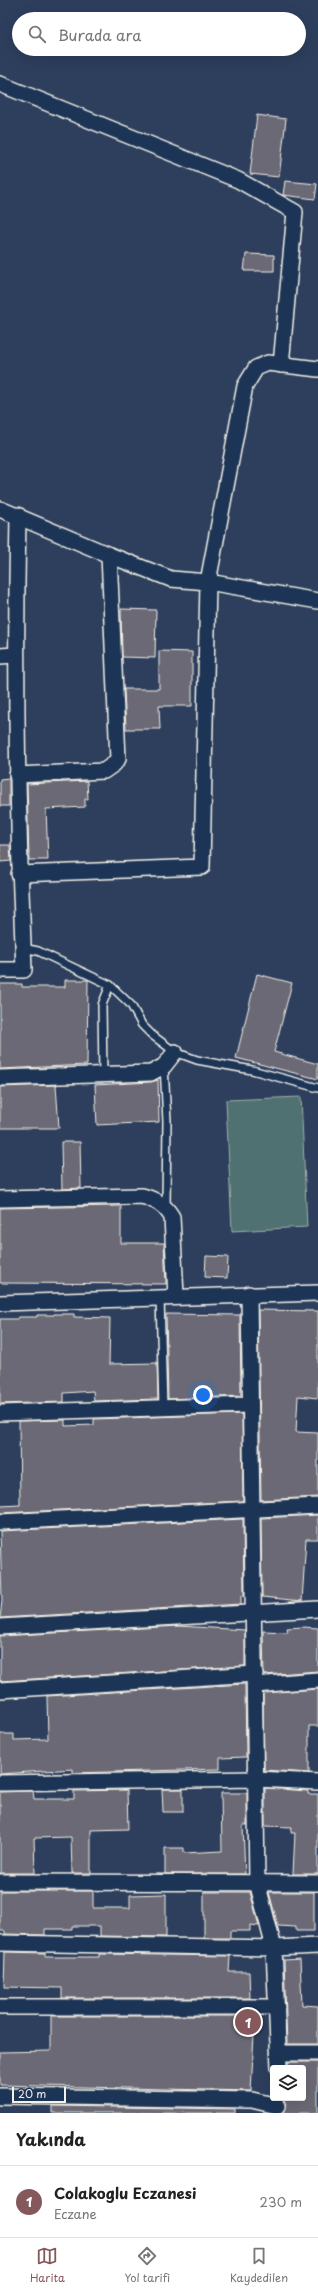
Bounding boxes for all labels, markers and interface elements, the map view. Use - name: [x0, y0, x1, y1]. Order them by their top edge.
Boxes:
- search box: [12, 12, 306, 56]
- icon: search: [26, 23, 48, 45]
- text: Burada ara: [58, 23, 141, 46]
- your location: [193, 1385, 213, 1405]
- pin: 1: [235, 2007, 261, 2037]
- map controls: [270, 2065, 306, 2101]
- button: layers: [270, 2065, 306, 2101]
- scale bar: [12, 2085, 66, 2104]
- text: 20 m: [18, 2085, 46, 2102]
- text: Yakında: [16, 2126, 86, 2152]
- text: Colakoglu Eczanesi: [54, 2181, 196, 2204]
- text: 1: [26, 2192, 32, 2211]
- text: 230 m: [260, 2192, 302, 2211]
- text: Eczane: [54, 2204, 97, 2223]
- tab: Harita: [30, 2245, 65, 2286]
- tab: Yol tarifi: [125, 2245, 170, 2286]
- tab: Kaydedilen: [230, 2245, 288, 2286]

